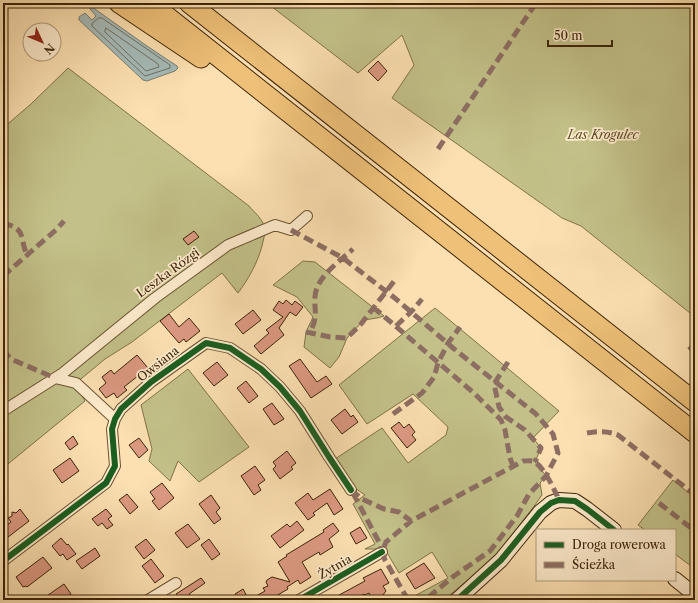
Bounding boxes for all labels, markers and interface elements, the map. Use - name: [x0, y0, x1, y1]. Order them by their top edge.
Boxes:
- north arrow: [22, 22, 62, 62]
- scale bar: [548, 22, 612, 48]
- text: 50 m: [554, 28, 583, 43]
- text: N: [41, 41, 58, 58]
- park label: Las Krogulec: [566, 127, 640, 142]
- street label: Leszka Rózgi: [133, 244, 202, 300]
- street label: Owsiana: [134, 342, 182, 385]
- legend: [536, 529, 676, 581]
- text: Droga rowerowa: [572, 537, 666, 552]
- street label: Żytnia: [315, 550, 355, 582]
- text: Ścieżka: [572, 556, 616, 572]

